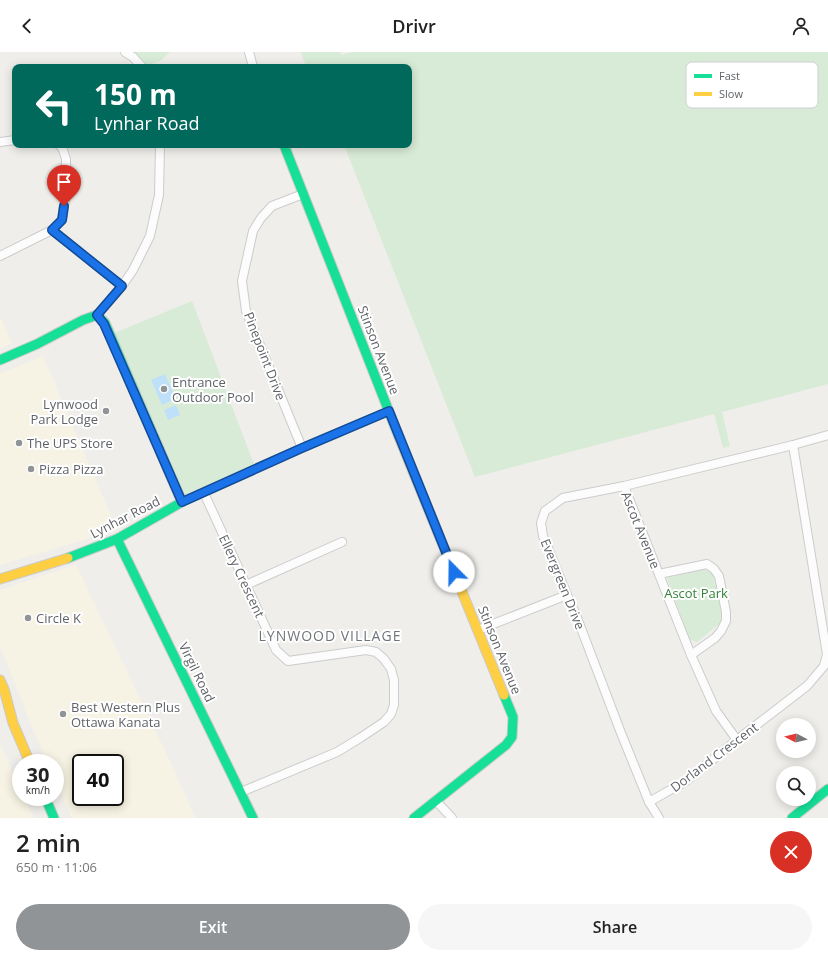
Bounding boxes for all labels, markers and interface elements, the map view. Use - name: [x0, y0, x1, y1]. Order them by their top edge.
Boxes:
- text: Drivr: [392, 14, 436, 38]
- icon: back: [16, 15, 38, 37]
- icon: person: [790, 15, 812, 37]
- legend: [686, 62, 818, 108]
- text: Fast: [719, 68, 740, 83]
- text: 150 m: [94, 75, 177, 113]
- icon: left: [28, 80, 80, 132]
- text: Slow: [719, 86, 743, 101]
- text: Lynhar Road: [94, 111, 199, 135]
- pin: [47, 165, 81, 206]
- icon: arrive: [53, 171, 75, 193]
- street label: Stinson Avenue: [354, 303, 404, 397]
- street label: Pinepoint Drive: [240, 309, 290, 403]
- place label: Entrance Outdoor Pool: [172, 373, 254, 406]
- marker: Entrance Outdoor Pool: [159, 384, 169, 394]
- place label: Lynwood Park Lodge: [31, 395, 98, 428]
- marker: Lynwood Park Lodge: [101, 406, 111, 416]
- place label: The UPS Store: [27, 434, 113, 452]
- marker: The UPS Store: [14, 438, 24, 448]
- place label: Pizza Pizza: [39, 460, 103, 478]
- marker: Pizza Pizza: [26, 464, 36, 474]
- street label: Ascot Avenue: [617, 489, 665, 571]
- street label: Lynhar Road: [87, 492, 163, 542]
- street label: Ellery Crescent: [215, 532, 269, 621]
- street label: Evergreen Drive: [537, 536, 589, 632]
- position arrow: [433, 551, 475, 593]
- park label: Ascot Park: [664, 584, 728, 602]
- street label: Stinson Avenue: [474, 603, 526, 697]
- place label: Circle K: [36, 609, 81, 627]
- marker: Circle K: [23, 613, 33, 623]
- district label: LYNWOOD VILLAGE: [259, 626, 401, 645]
- street label: Virgil Road: [175, 639, 219, 705]
- place label: Best Western Plus Ottawa Kanata: [71, 698, 180, 731]
- marker: Best Western Plus Ottawa Kanata: [58, 709, 68, 719]
- street label: Dorland Crescent: [666, 718, 762, 796]
- north arrow: [776, 718, 816, 758]
- map controls: [776, 718, 816, 806]
- speed limit sign: 40: [72, 754, 124, 806]
- text: 30: [27, 761, 49, 788]
- button: search: [776, 766, 816, 806]
- text: km/h: [26, 783, 50, 797]
- text: 2 min: [16, 826, 81, 859]
- button: close: [770, 831, 812, 873]
- text: 650 m · 11:06: [16, 858, 97, 876]
- button: Exit: [16, 904, 410, 950]
- button: Share: [418, 904, 812, 950]

